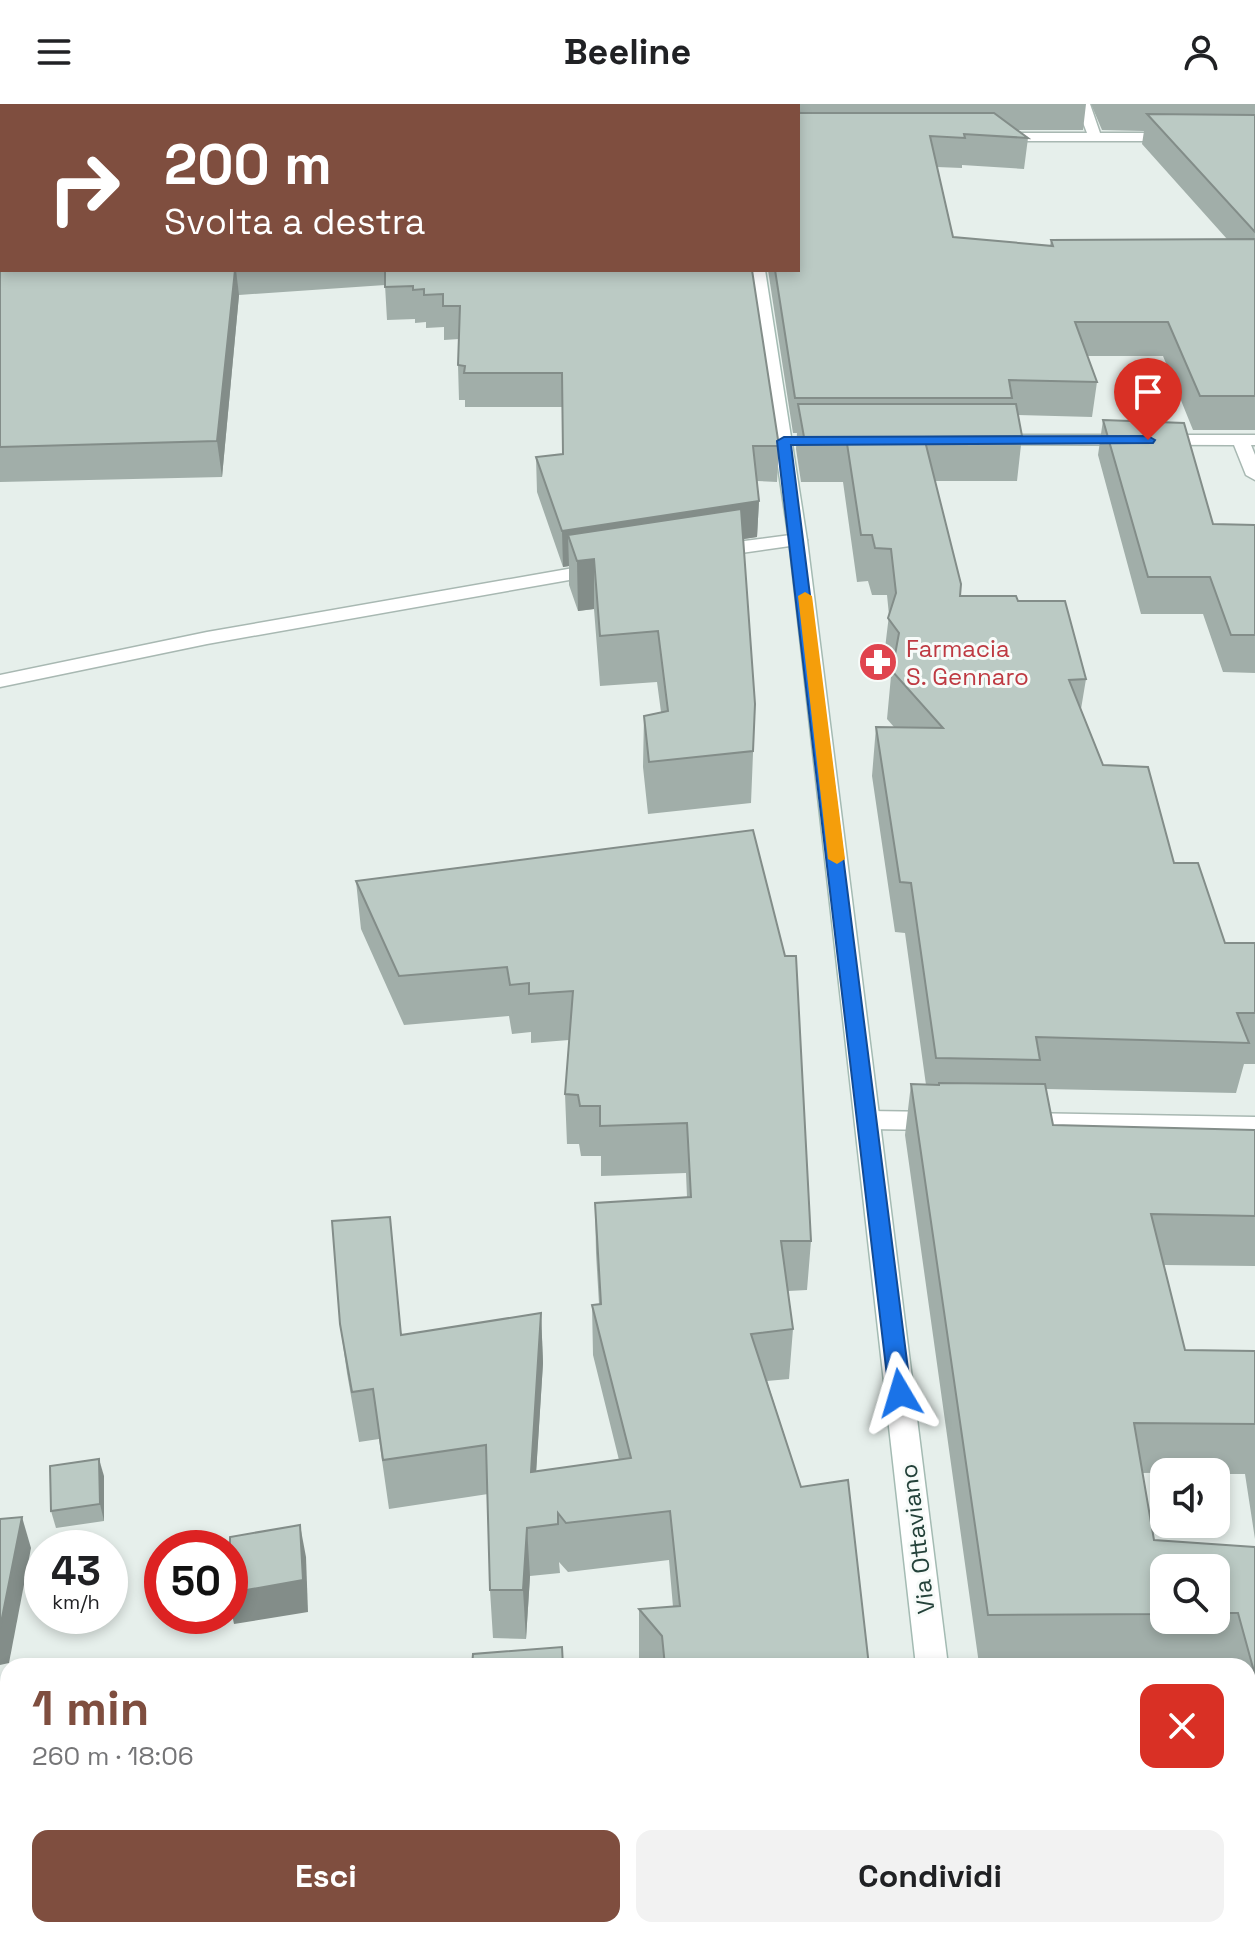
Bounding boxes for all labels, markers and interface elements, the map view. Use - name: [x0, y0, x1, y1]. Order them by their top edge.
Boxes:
- text: Beeline: [564, 29, 691, 75]
- icon: menu: [32, 30, 76, 74]
- icon: person: [1179, 30, 1223, 74]
- text: 200 m: [164, 129, 332, 200]
- icon: right: [32, 136, 136, 240]
- text: Svolta a destra: [164, 199, 425, 245]
- pin: [1114, 358, 1182, 440]
- icon: arrive: [1126, 370, 1170, 414]
- place label: Farmacia S. Gennaro: [906, 633, 1029, 692]
- pharmacy icon: Farmacia S. Gennaro: [857, 641, 899, 683]
- position arrow: [858, 1351, 942, 1435]
- map controls: [1150, 1458, 1230, 1634]
- button: sound: [1150, 1458, 1230, 1538]
- street label: Via Ottaviano: [892, 1462, 942, 1616]
- speed limit sign: 50: [144, 1530, 248, 1634]
- text: 43: [51, 1546, 101, 1597]
- button: search: [1150, 1554, 1230, 1634]
- text: km/h: [52, 1589, 100, 1615]
- text: 1 min: [32, 1678, 149, 1739]
- button: close: [1140, 1684, 1224, 1768]
- text: 260 m · 18:06: [32, 1739, 194, 1773]
- button: Esci: [32, 1830, 620, 1922]
- button: Condividi: [636, 1830, 1224, 1922]

